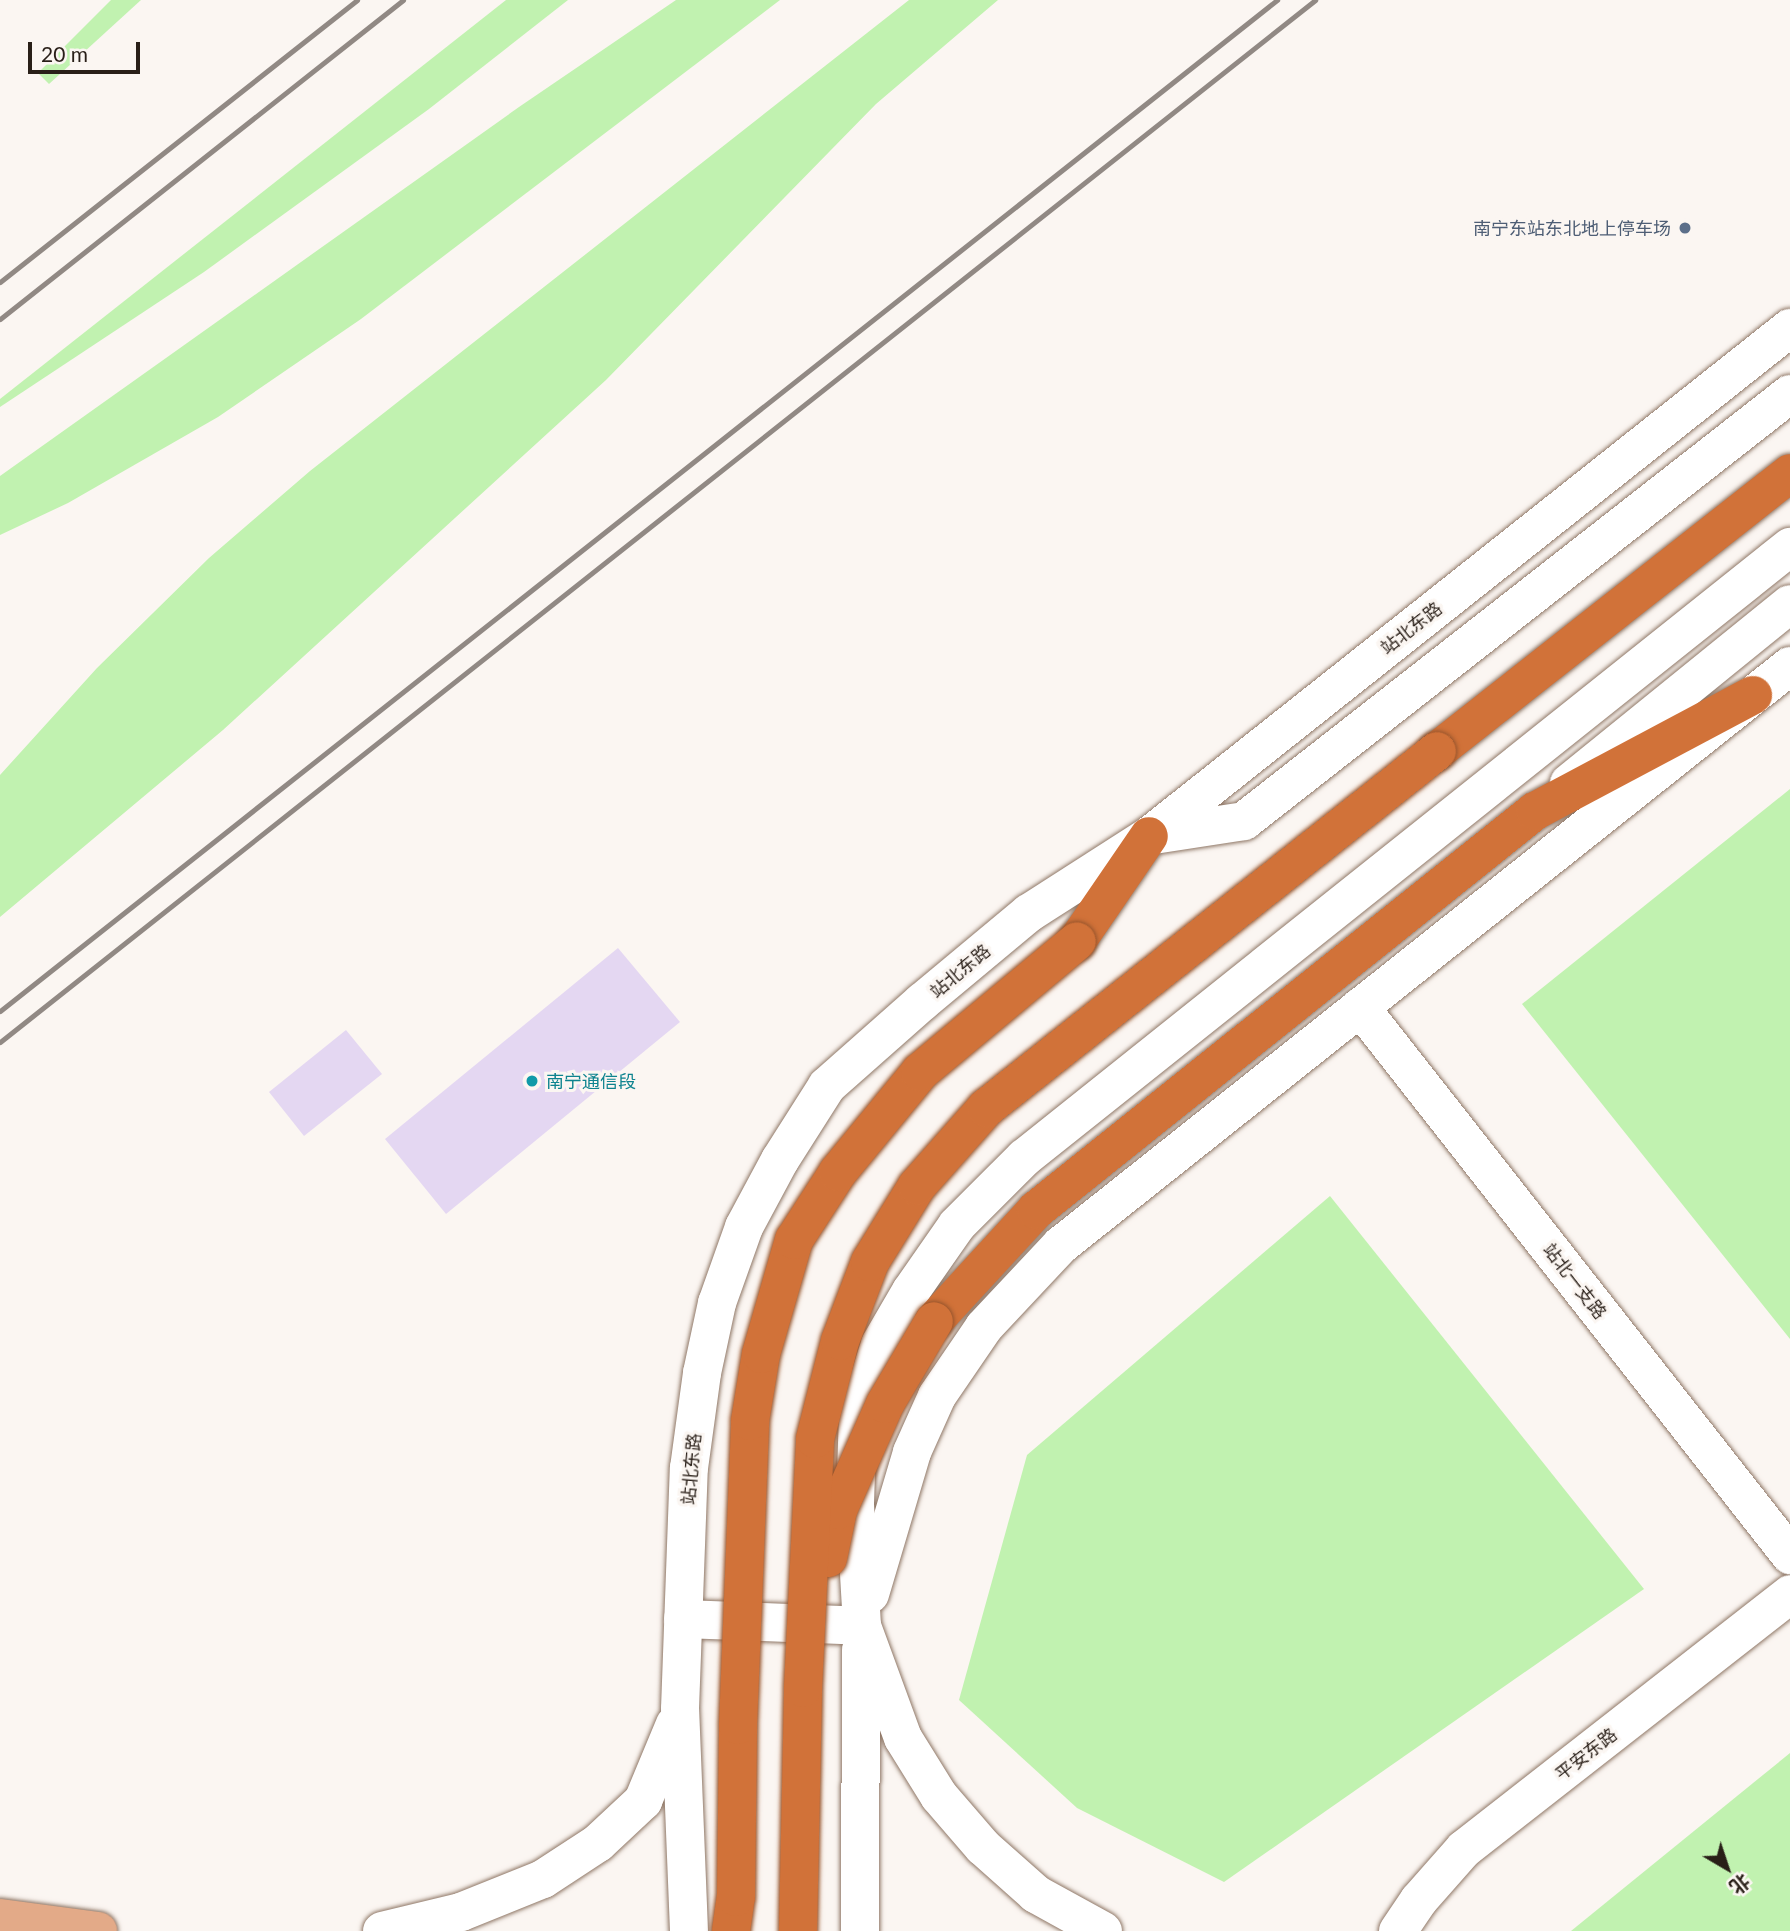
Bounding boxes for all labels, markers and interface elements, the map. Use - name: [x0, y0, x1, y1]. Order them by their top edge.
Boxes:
- scale bar: [32, 28, 144, 72]
- text: 20 m: [41, 41, 88, 66]
- place label: 南宁东站东北地上停车场: [1473, 217, 1671, 239]
- marker: 南宁东站东北地上停车场: [1677, 220, 1693, 236]
- street label: 站北东路: [1376, 597, 1446, 659]
- street label: 站北东路: [925, 940, 995, 1002]
- place label: 南宁通信段: [546, 1070, 636, 1092]
- marker: 南宁通信段: [524, 1073, 540, 1089]
- street label: 站北一支路: [1539, 1239, 1611, 1323]
- street label: 站北东路: [677, 1432, 705, 1506]
- street label: 平安东路: [1551, 1723, 1621, 1785]
- north arrow: [1692, 1833, 1762, 1903]
- text: 北: [1726, 1870, 1755, 1900]

